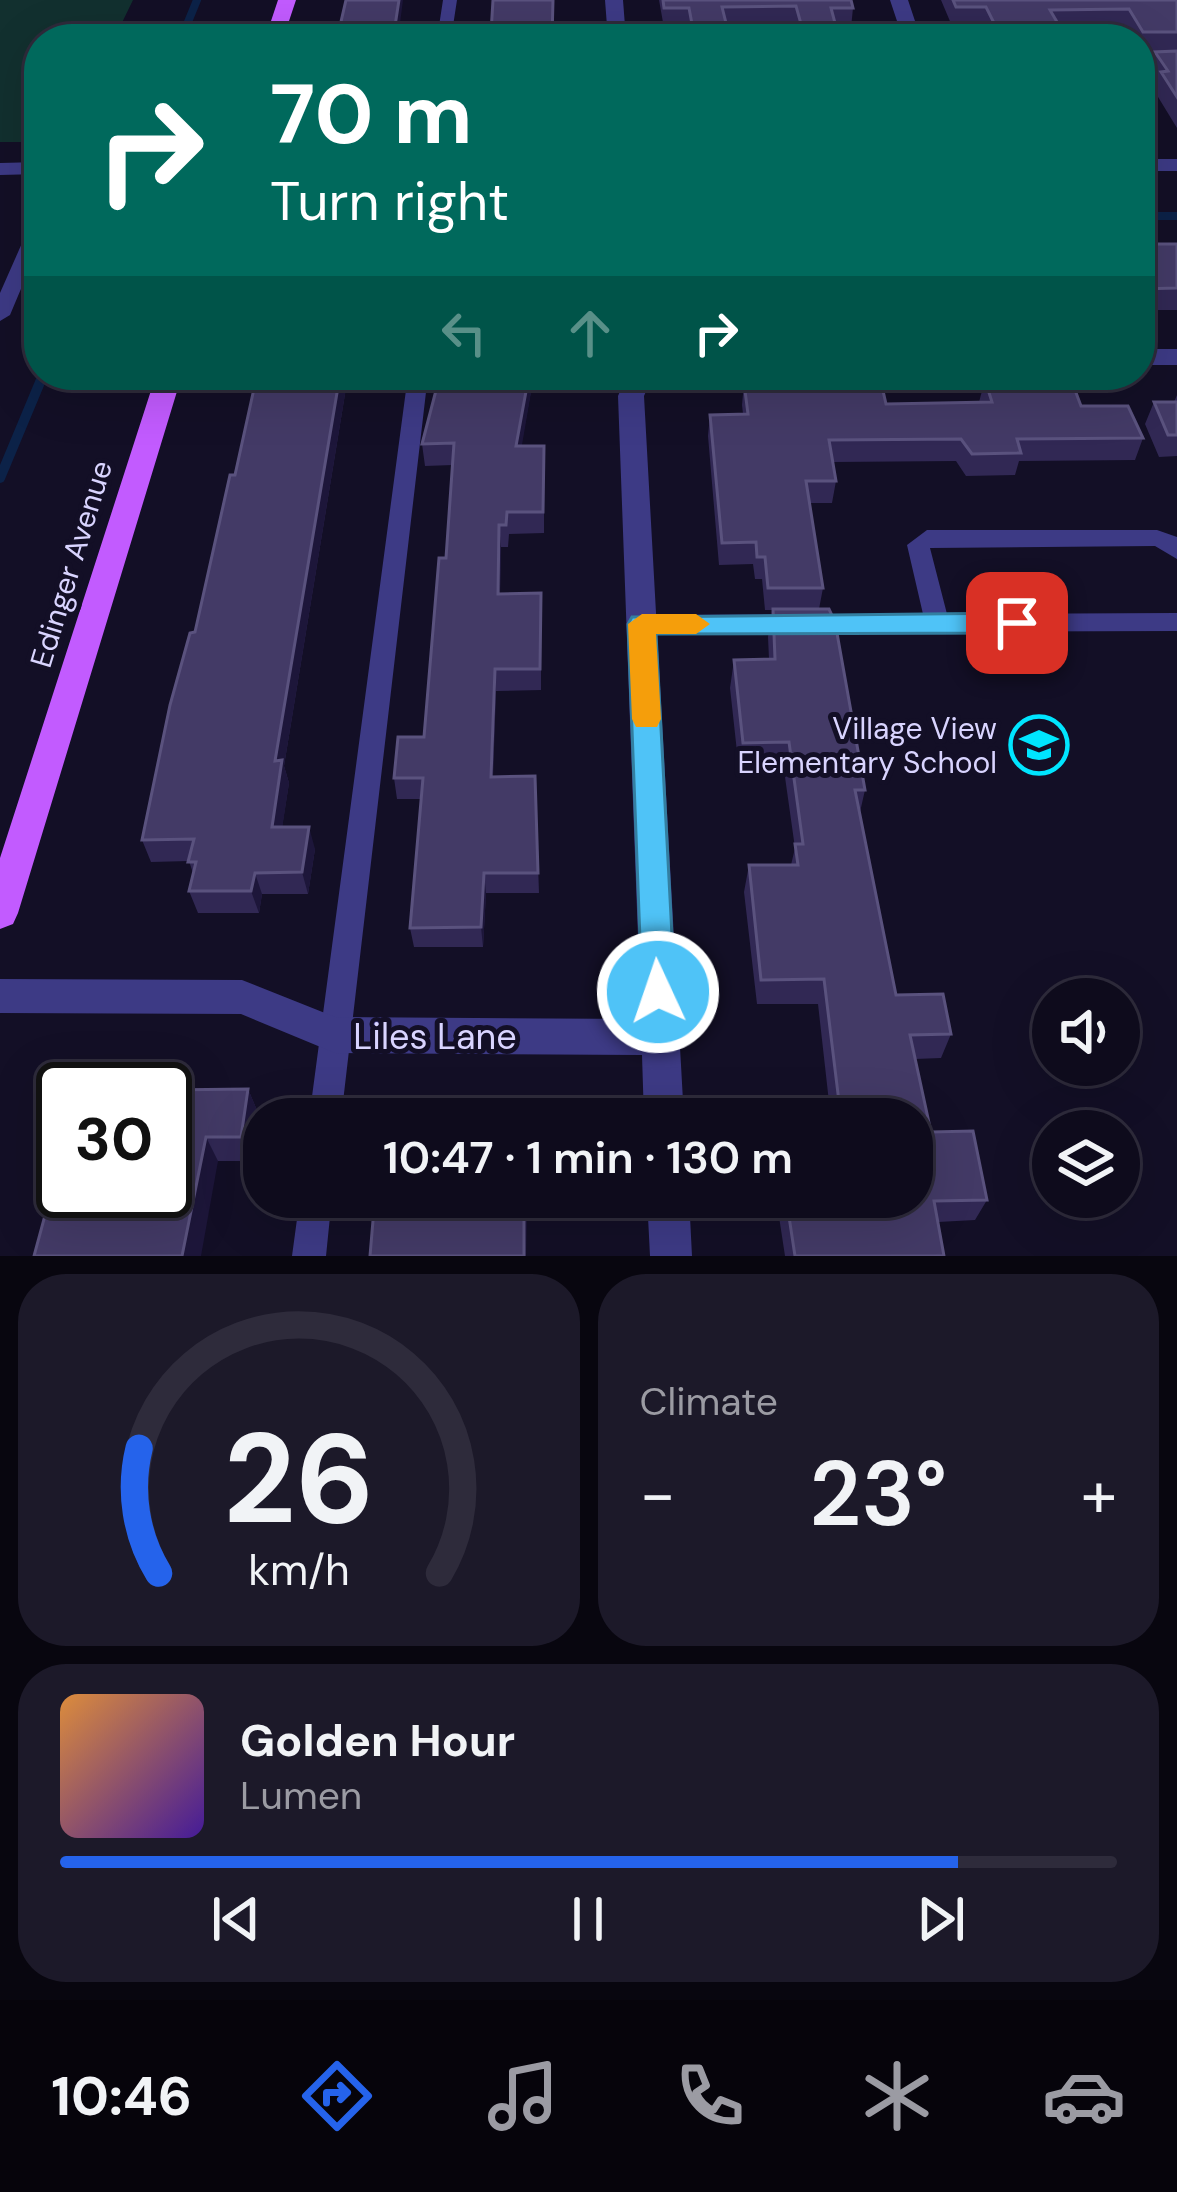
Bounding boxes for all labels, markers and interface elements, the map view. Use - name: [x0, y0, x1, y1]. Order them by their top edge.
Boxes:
- text: 70 m: [270, 60, 473, 169]
- icon: right: [72, 72, 228, 228]
- text: Turn right: [270, 166, 509, 237]
- icon: left: [431, 300, 497, 366]
- icon: ahead: [557, 300, 623, 366]
- icon: right: [683, 300, 749, 366]
- street label: Edinger Avenue: [21, 456, 121, 672]
- pin: [966, 572, 1068, 674]
- icon: arrive: [984, 590, 1050, 656]
- place label: Village View Elementary School: [737, 709, 997, 782]
- school or university icon: Village View Elementary School: [1008, 714, 1070, 776]
- position arrow: [595, 929, 721, 1055]
- map controls: [1032, 978, 1140, 1218]
- button: sound: [1032, 978, 1140, 1086]
- street label: Liles Lane: [353, 1013, 517, 1060]
- speed limit sign: 30: [36, 1062, 192, 1218]
- button: layers: [1032, 1110, 1140, 1218]
- text: 10:47 · 1 min · 130 m: [383, 1128, 793, 1187]
- text: Climate: [640, 1376, 778, 1427]
- text: 26: [223, 1398, 374, 1561]
- text: 23°: [809, 1436, 947, 1553]
- text: −: [640, 1452, 676, 1537]
- text: +: [1081, 1452, 1117, 1537]
- text: km/h: [248, 1542, 349, 1598]
- text: Golden Hour: [240, 1711, 515, 1770]
- text: Lumen: [240, 1770, 362, 1821]
- icon: previous: [203, 1886, 269, 1952]
- icon: pause: [555, 1886, 621, 1952]
- icon: next: [908, 1886, 974, 1952]
- icon: directions: [295, 2054, 379, 2138]
- icon: music: [481, 2054, 565, 2138]
- icon: phone: [668, 2054, 752, 2138]
- icon: climate: [855, 2054, 939, 2138]
- icon: car: [1042, 2054, 1126, 2138]
- text: 10:46: [51, 2061, 192, 2132]

